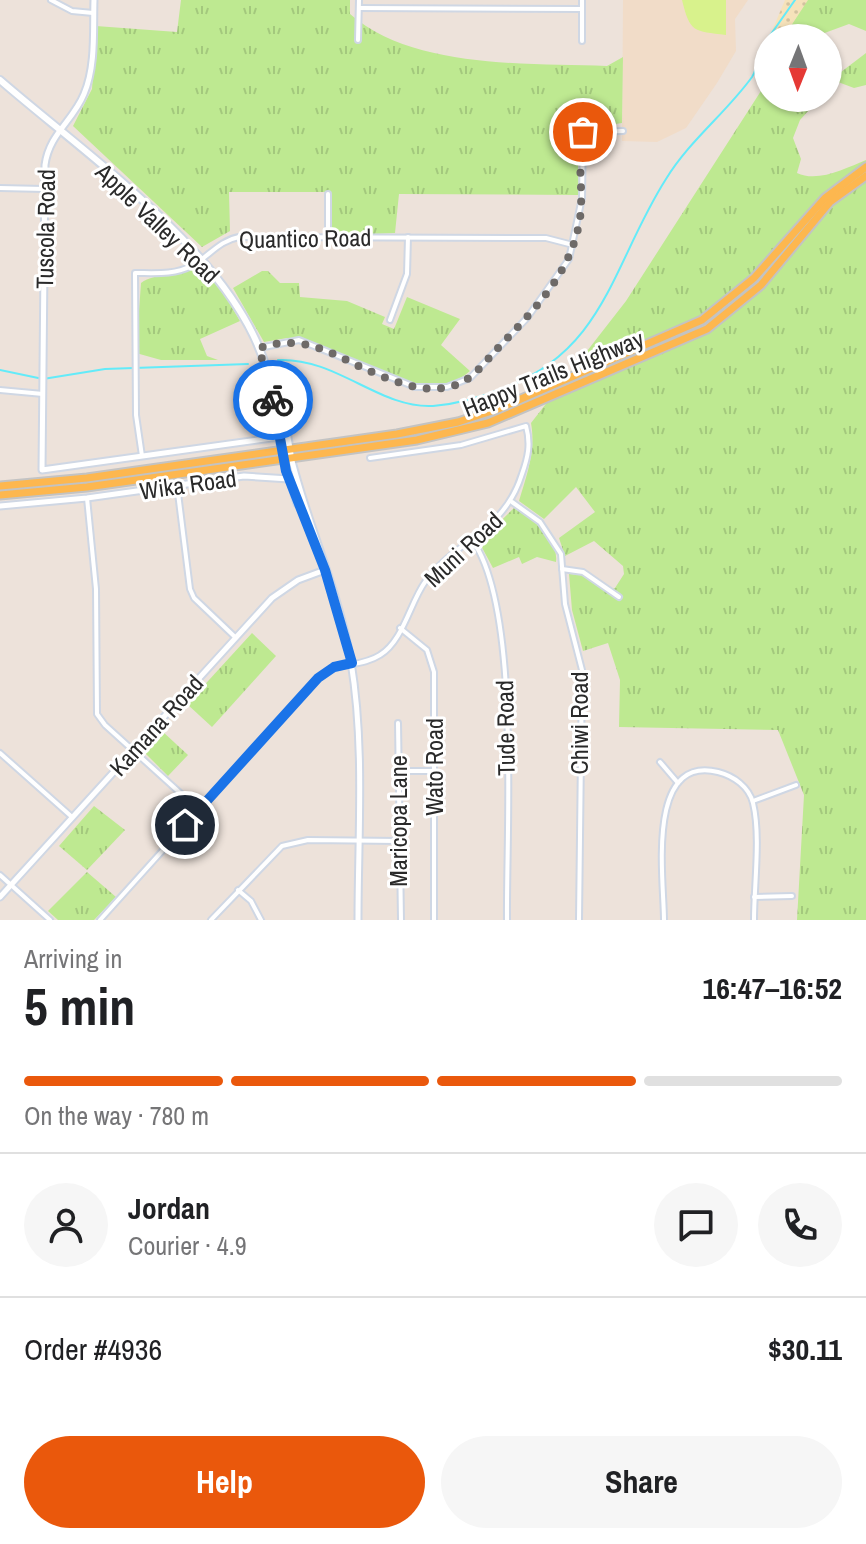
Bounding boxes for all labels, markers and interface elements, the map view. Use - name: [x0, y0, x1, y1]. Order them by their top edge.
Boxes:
- north arrow: [754, 24, 842, 112]
- map controls: [754, 24, 842, 112]
- pin: [549, 98, 617, 166]
- icon: bag: [561, 110, 605, 154]
- street label: Apple Valley Road: [88, 155, 227, 290]
- street label: Tuscola Road: [28, 169, 62, 289]
- street label: Quantico Road: [239, 221, 371, 255]
- street label: Happy Trails Highway: [458, 322, 648, 424]
- courier: [233, 360, 313, 440]
- icon: bike: [251, 378, 295, 422]
- street label: Wika Road: [138, 461, 238, 507]
- street label: Muni Road: [417, 504, 509, 594]
- street label: Kamana Road: [102, 668, 210, 782]
- street label: Chiwi Road: [563, 672, 595, 774]
- street label: Tude Road: [488, 680, 522, 776]
- street label: Wato Road: [418, 718, 450, 816]
- street label: Maricopa Lane: [382, 755, 414, 887]
- pin: [151, 791, 219, 859]
- icon: home: [163, 803, 207, 847]
- text: Arriving in: [24, 941, 122, 976]
- text: 16:47–16:52: [703, 968, 842, 1008]
- text: 5 min: [24, 971, 135, 1041]
- text: On the way · 780 m: [24, 1098, 209, 1133]
- button: person: [24, 1183, 108, 1267]
- button: chat: [654, 1183, 738, 1267]
- button: phone: [758, 1183, 842, 1267]
- text: Jordan: [128, 1188, 210, 1228]
- text: Courier · 4.9: [128, 1228, 247, 1263]
- text: Order #4936: [24, 1329, 162, 1369]
- text: $30.11: [768, 1329, 842, 1369]
- button: Help: [24, 1436, 425, 1528]
- button: Share: [441, 1436, 842, 1528]

